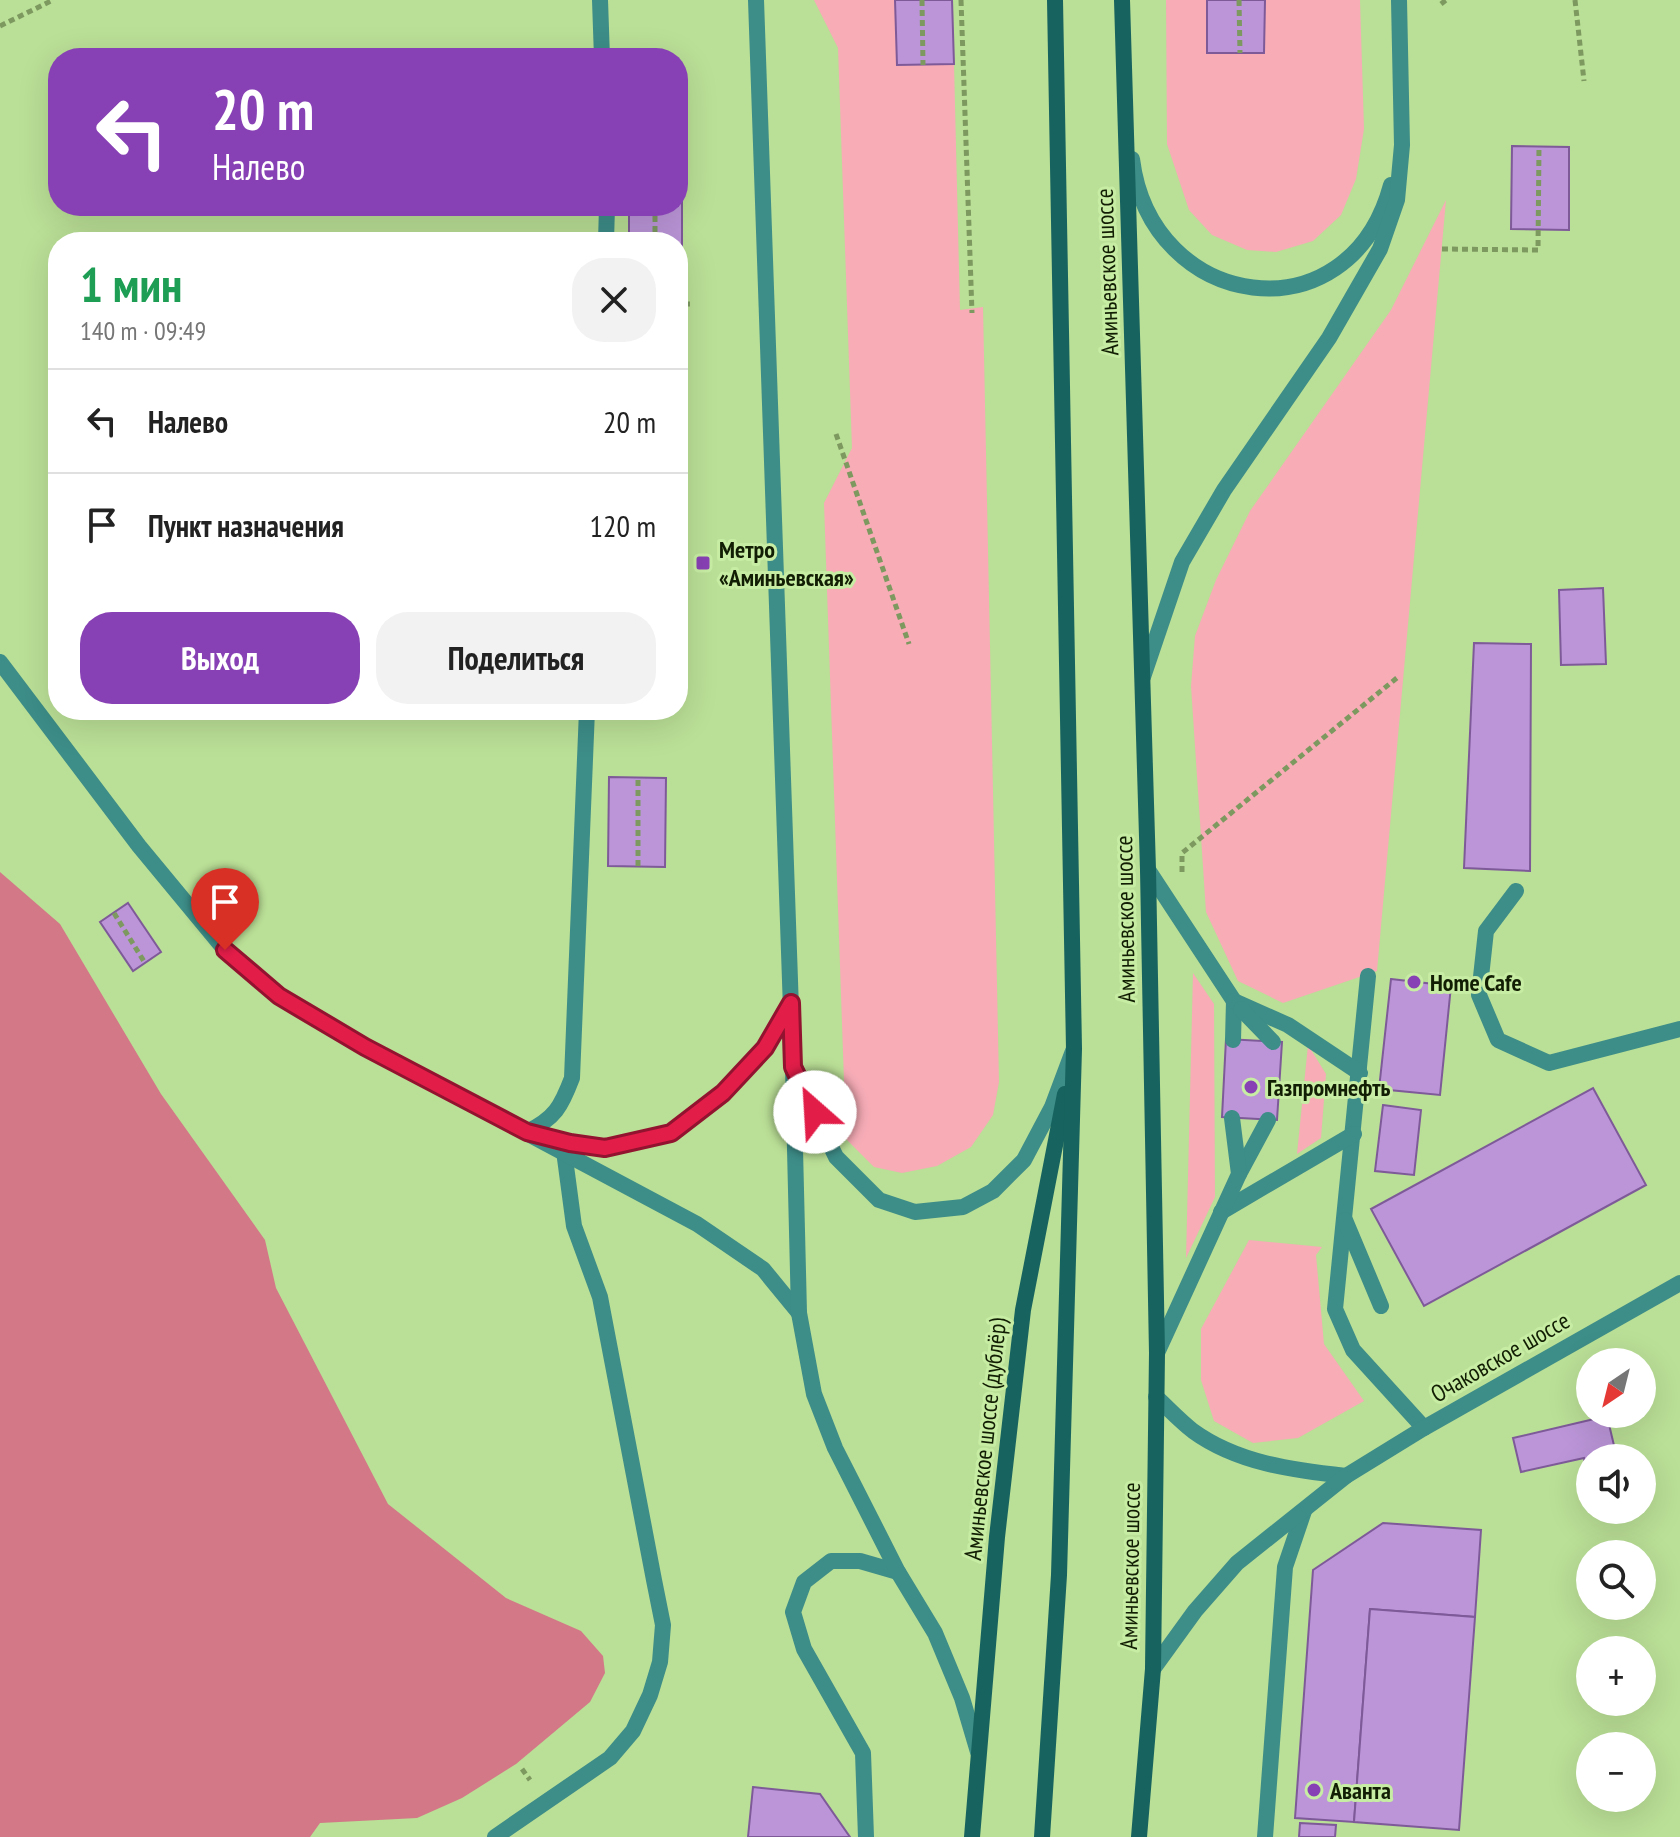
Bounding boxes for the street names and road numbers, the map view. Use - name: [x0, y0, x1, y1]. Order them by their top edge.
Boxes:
- street label: Аминьевское шоссе: [1089, 188, 1125, 356]
- street label: Аминьевское шоссе: [1108, 835, 1142, 1003]
- street label: Очаковское шоссе: [1425, 1305, 1575, 1409]
- street label: Аминьевское шоссе (дублёр): [957, 1316, 1013, 1562]
- street label: Аминьевское шоссе: [1113, 1482, 1147, 1650]

